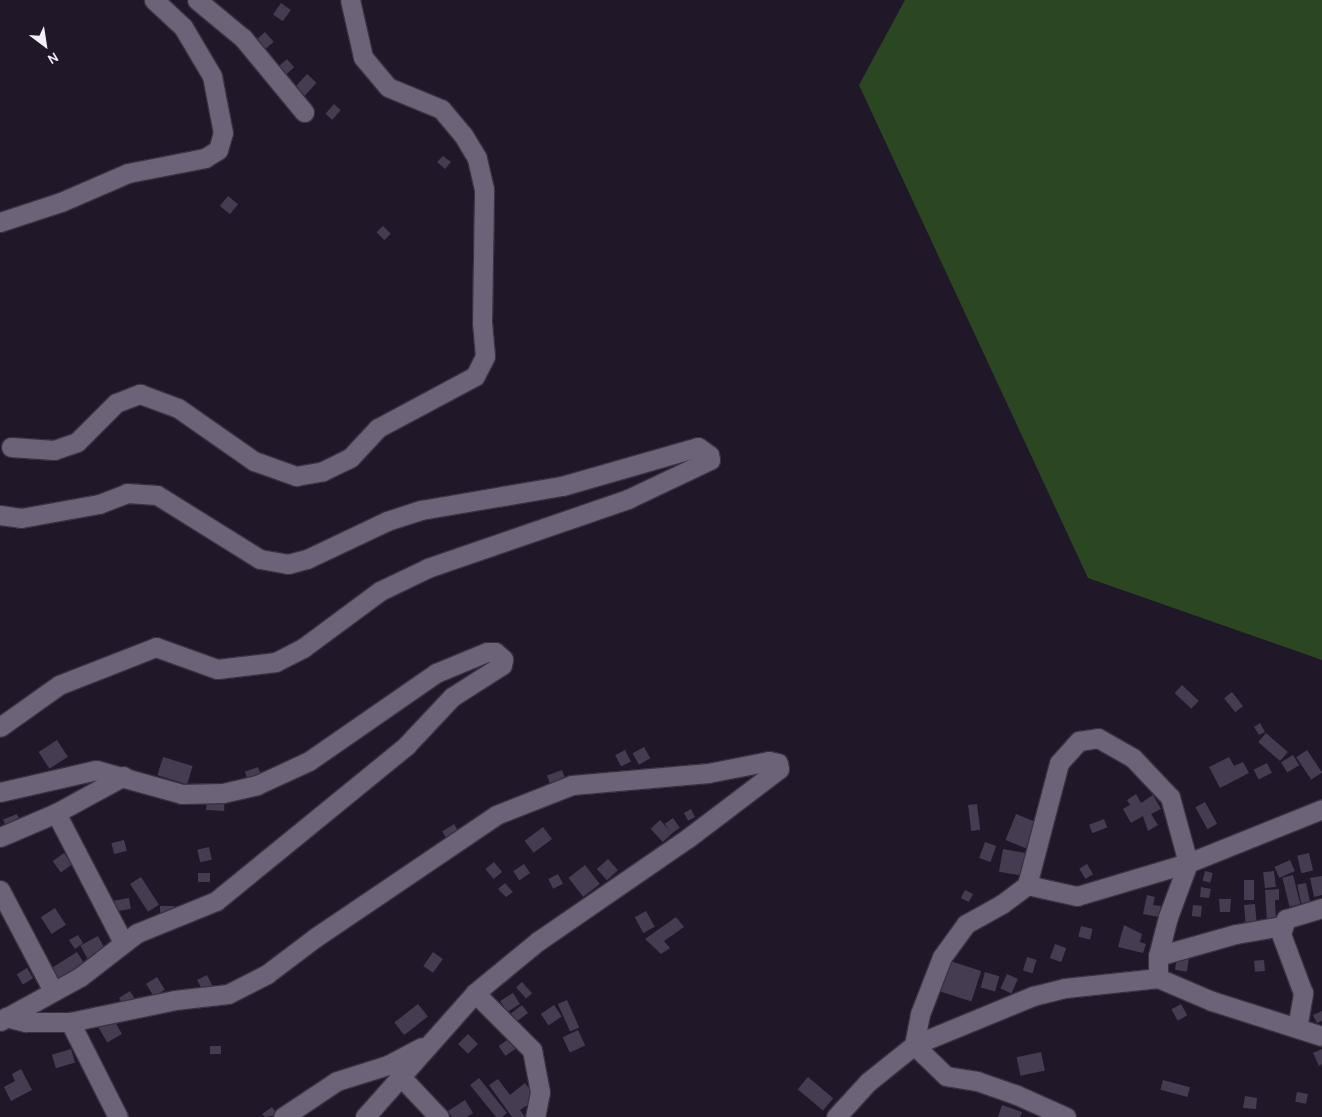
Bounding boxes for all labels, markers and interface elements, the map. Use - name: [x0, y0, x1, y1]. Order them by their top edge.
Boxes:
- north arrow: [20, 20, 70, 70]
- text: N: [44, 48, 62, 68]

